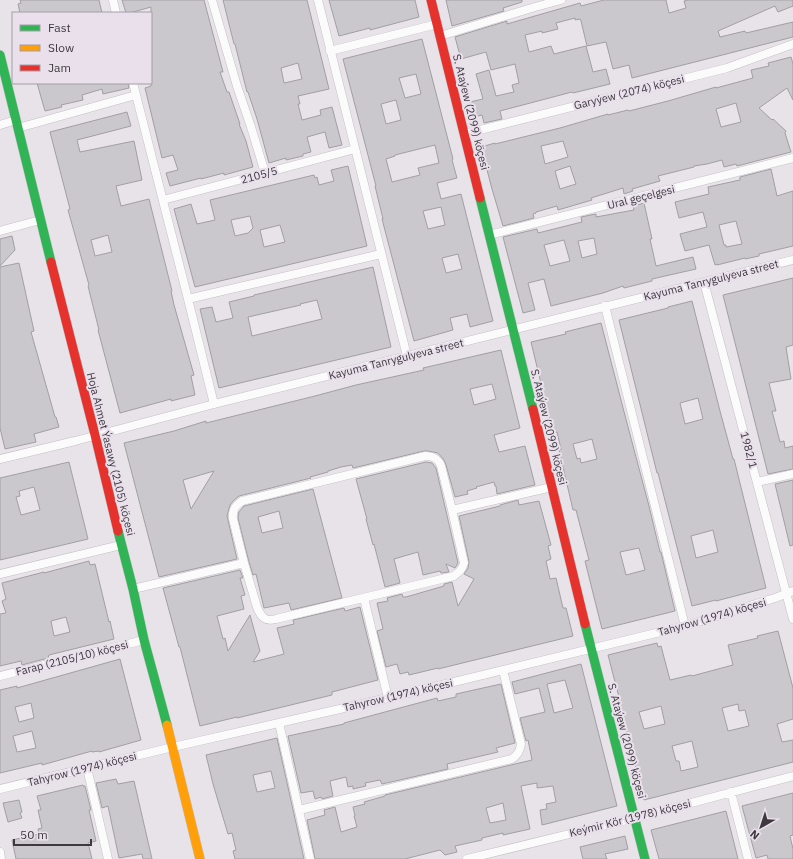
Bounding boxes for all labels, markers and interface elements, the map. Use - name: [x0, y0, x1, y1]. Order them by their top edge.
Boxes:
- legend: [12, 12, 152, 84]
- text: Fast: [48, 20, 71, 35]
- text: Slow: [48, 40, 74, 55]
- street label: S. Ataýew (2099) köçesi: [450, 53, 492, 171]
- text: Jam: [48, 60, 71, 75]
- street label: Garyýew (2074) köçesi: [572, 71, 686, 113]
- street label: 2105/5: [239, 163, 279, 187]
- street label: Ural geçelgesi: [606, 182, 676, 212]
- street label: Kayuma Tanrygulyeva street: [642, 256, 780, 304]
- street label: Kayuma Tanrygulyeva street: [327, 335, 465, 383]
- street label: S. Ataýew (2099) köçesi: [528, 368, 570, 486]
- street label: Hoja Ahmet Ýasawy (2105) köçesi: [84, 371, 138, 537]
- street label: 1982/1: [737, 430, 761, 470]
- street label: Tahyrow (1974) köçesi: [656, 595, 768, 639]
- street label: Farap (2105/10) köçesi: [14, 637, 130, 679]
- street label: Tahyrow (1974) köçesi: [342, 676, 454, 714]
- street label: S. Ataýew (2099) köçesi: [605, 682, 649, 800]
- street label: Tahyrow (1974) köçesi: [26, 749, 138, 789]
- street label: Keýmir Kör (1978) köçesi: [568, 796, 692, 840]
- north arrow: [741, 807, 781, 847]
- scale bar: [14, 821, 91, 847]
- text: 50 m: [20, 827, 48, 842]
- text: N: [747, 827, 762, 843]

